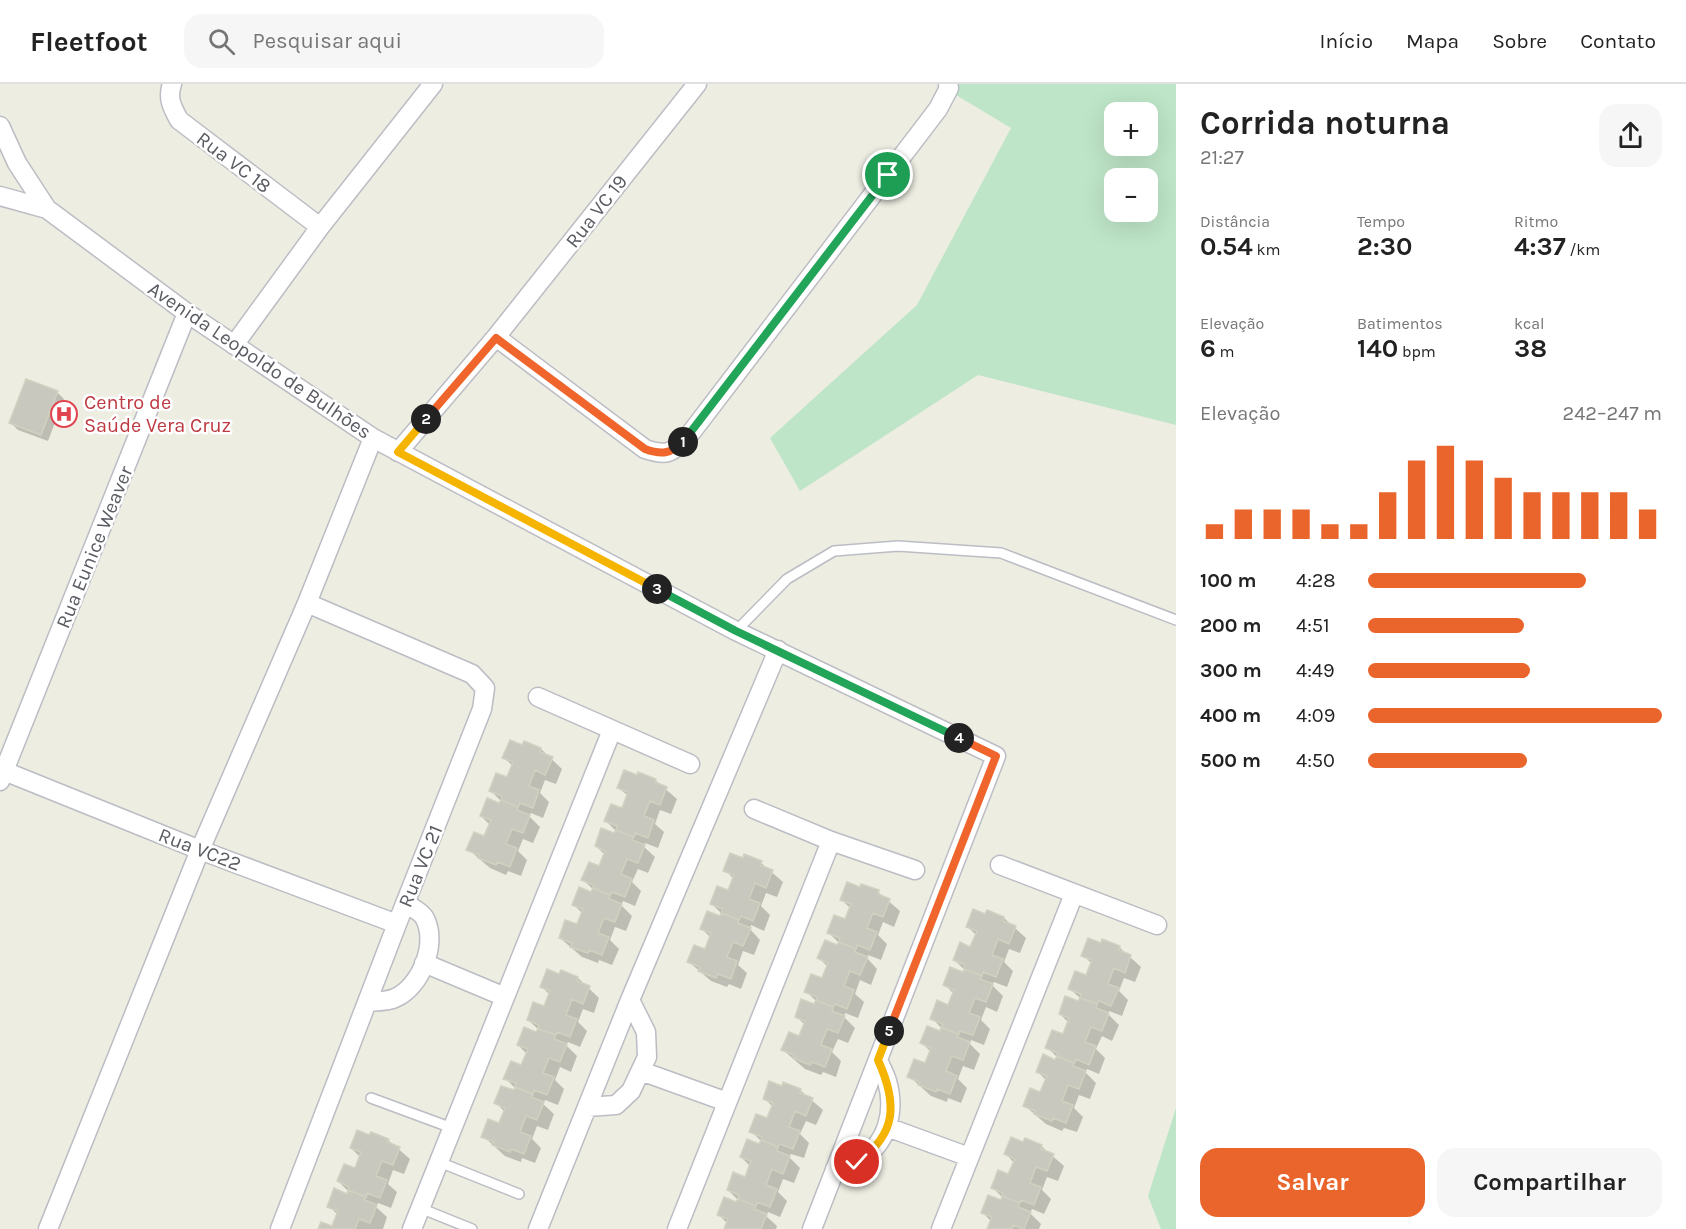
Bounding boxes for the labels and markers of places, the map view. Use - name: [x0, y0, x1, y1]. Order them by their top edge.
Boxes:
- pin: [862, 149, 913, 200]
- place label: Centro de Saúde Vera Cruz: [84, 391, 231, 437]
- hospital icon: Centro de Saúde Vera Cruz: [49, 399, 79, 429]
- pin: 2: [411, 404, 441, 434]
- pin: 1: [668, 427, 698, 457]
- pin: 3: [642, 574, 672, 604]
- pin: 4: [944, 723, 974, 753]
- pin: 5: [874, 1016, 904, 1046]
- pin: [831, 1136, 882, 1187]

